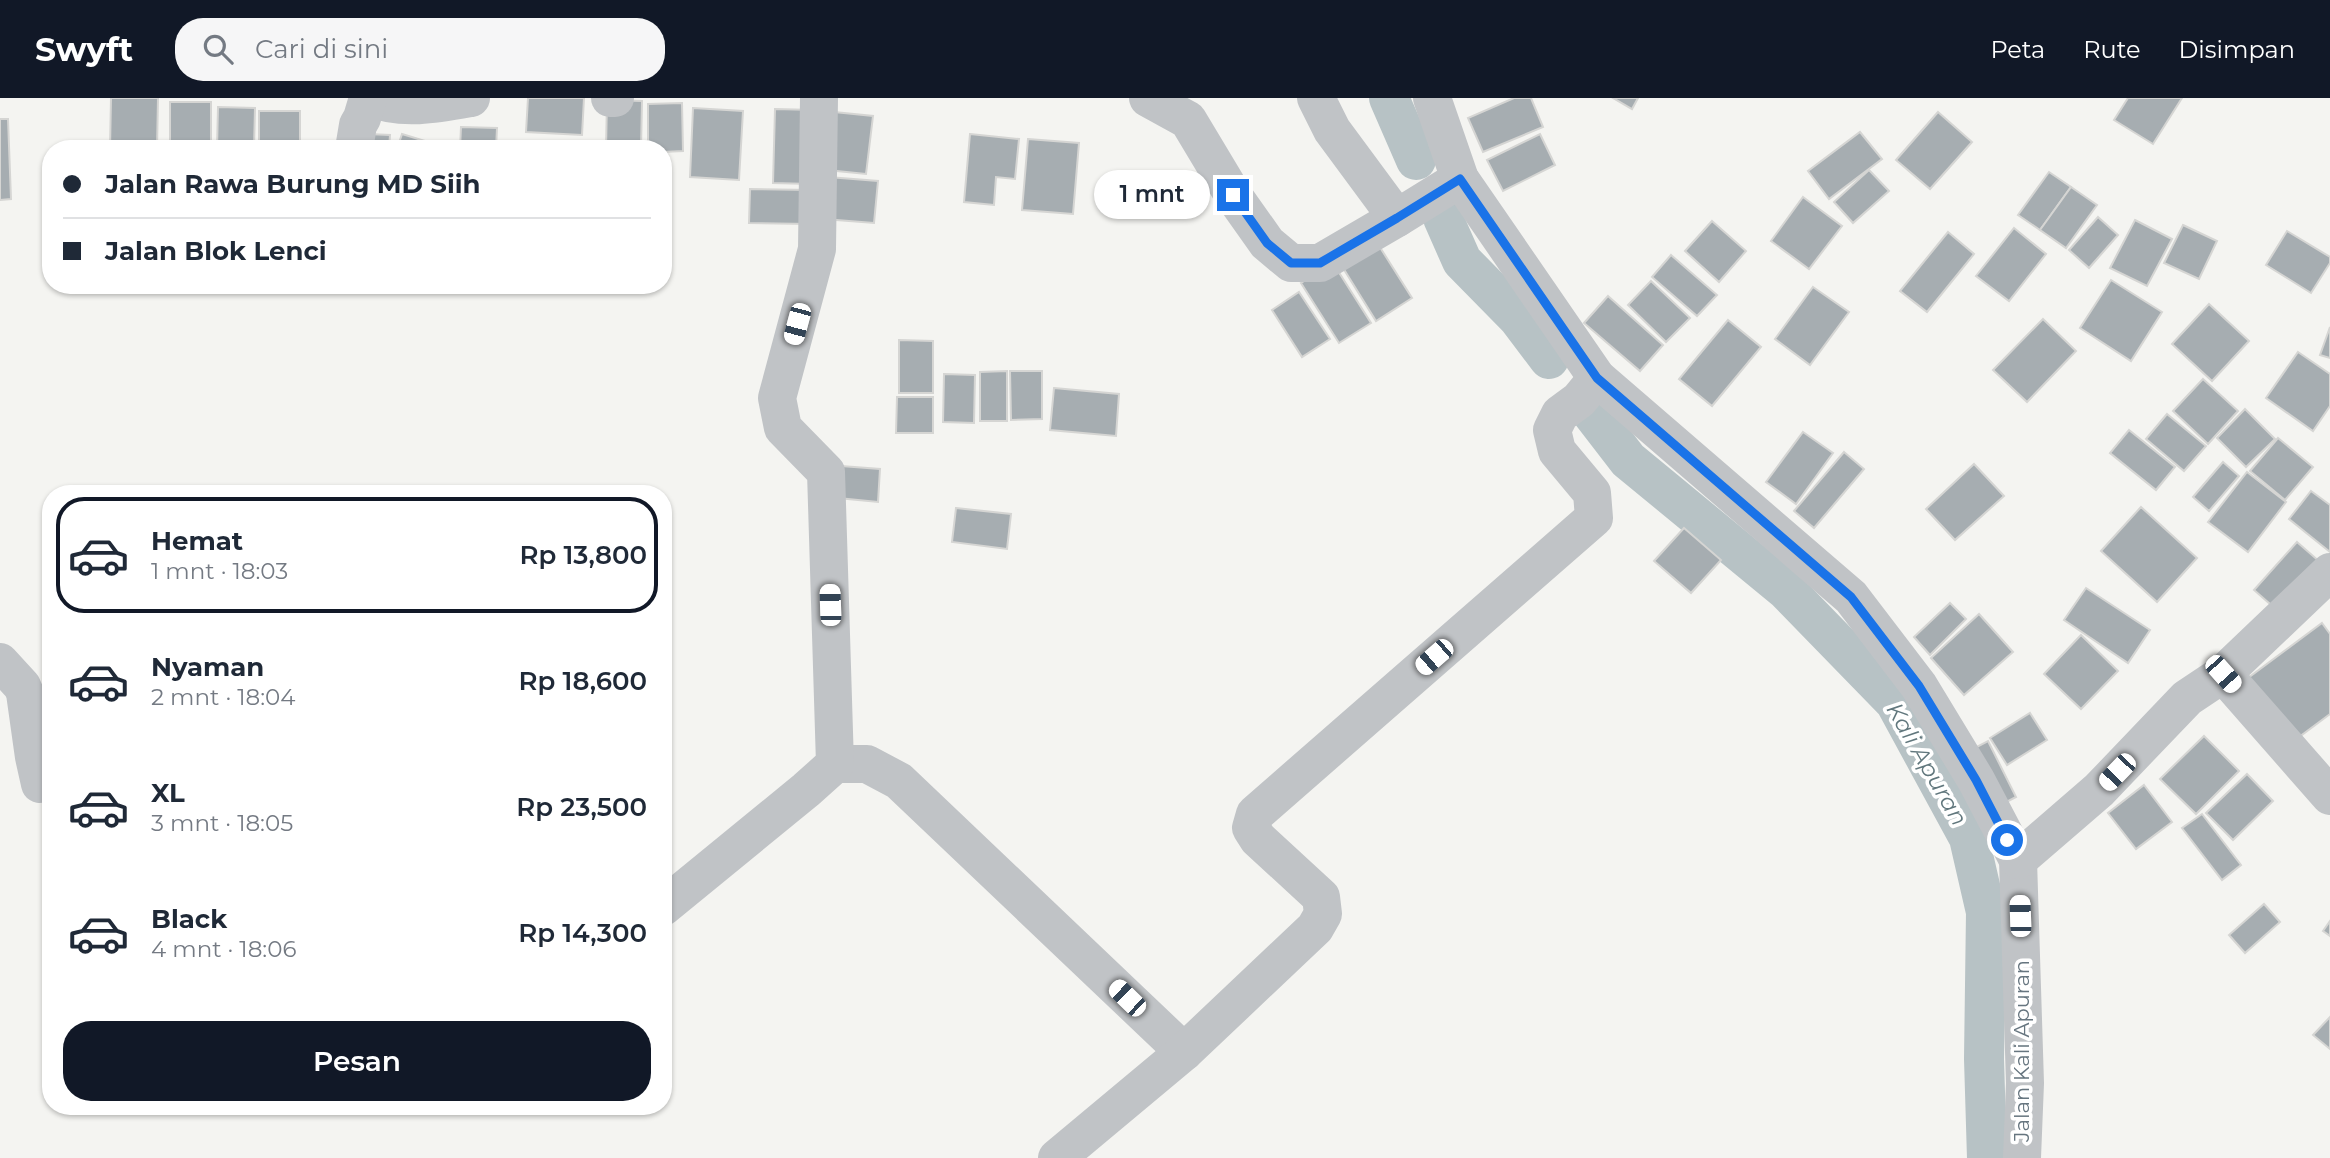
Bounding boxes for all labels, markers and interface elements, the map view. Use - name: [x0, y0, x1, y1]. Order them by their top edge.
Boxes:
- search box: [175, 18, 665, 81]
- text: Swyft: [35, 29, 133, 69]
- icon: search: [199, 30, 237, 68]
- text: Cari di sini: [255, 33, 388, 65]
- text: Peta: [1990, 35, 2045, 64]
- text: Rute: [2083, 35, 2141, 64]
- text: Disimpan: [2179, 35, 2295, 64]
- text: Jalan Rawa Burung MD Siih: [105, 168, 481, 200]
- callout: 1 mnt: [1093, 170, 1208, 220]
- route end: [1217, 179, 1249, 211]
- text: 1 mnt: [1120, 180, 1184, 208]
- text: Jalan Blok Lenci: [105, 235, 327, 267]
- car: [782, 301, 813, 347]
- icon: car: [67, 524, 130, 587]
- text: Hemat: [151, 525, 243, 557]
- text: Rp 13,800: [519, 539, 647, 571]
- text: 1 mnt · 18:03: [151, 557, 288, 585]
- car: [819, 584, 842, 626]
- car: [1412, 635, 1457, 679]
- icon: car: [67, 650, 130, 713]
- text: Nyaman: [151, 651, 264, 683]
- car: [2202, 651, 2245, 697]
- text: Rp 18,600: [519, 665, 647, 697]
- text: 2 mnt · 18:04: [151, 683, 296, 711]
- water label: Kali Apuran: [1881, 697, 1973, 831]
- car: [2095, 750, 2140, 794]
- icon: car: [67, 776, 130, 839]
- text: XL: [151, 777, 185, 809]
- text: Rp 23,500: [516, 791, 647, 823]
- text: 3 mnt · 18:05: [151, 809, 293, 837]
- route start: [1991, 824, 2023, 856]
- car: [2009, 895, 2032, 937]
- icon: car: [67, 902, 130, 965]
- text: Black: [151, 903, 227, 935]
- text: Rp 14,300: [518, 917, 647, 949]
- text: 4 mnt · 18:06: [151, 935, 296, 963]
- street label: Jalan Kali Apuran: [2009, 960, 2034, 1143]
- car: [1105, 976, 1150, 1020]
- button: Pesan: [63, 1021, 651, 1101]

